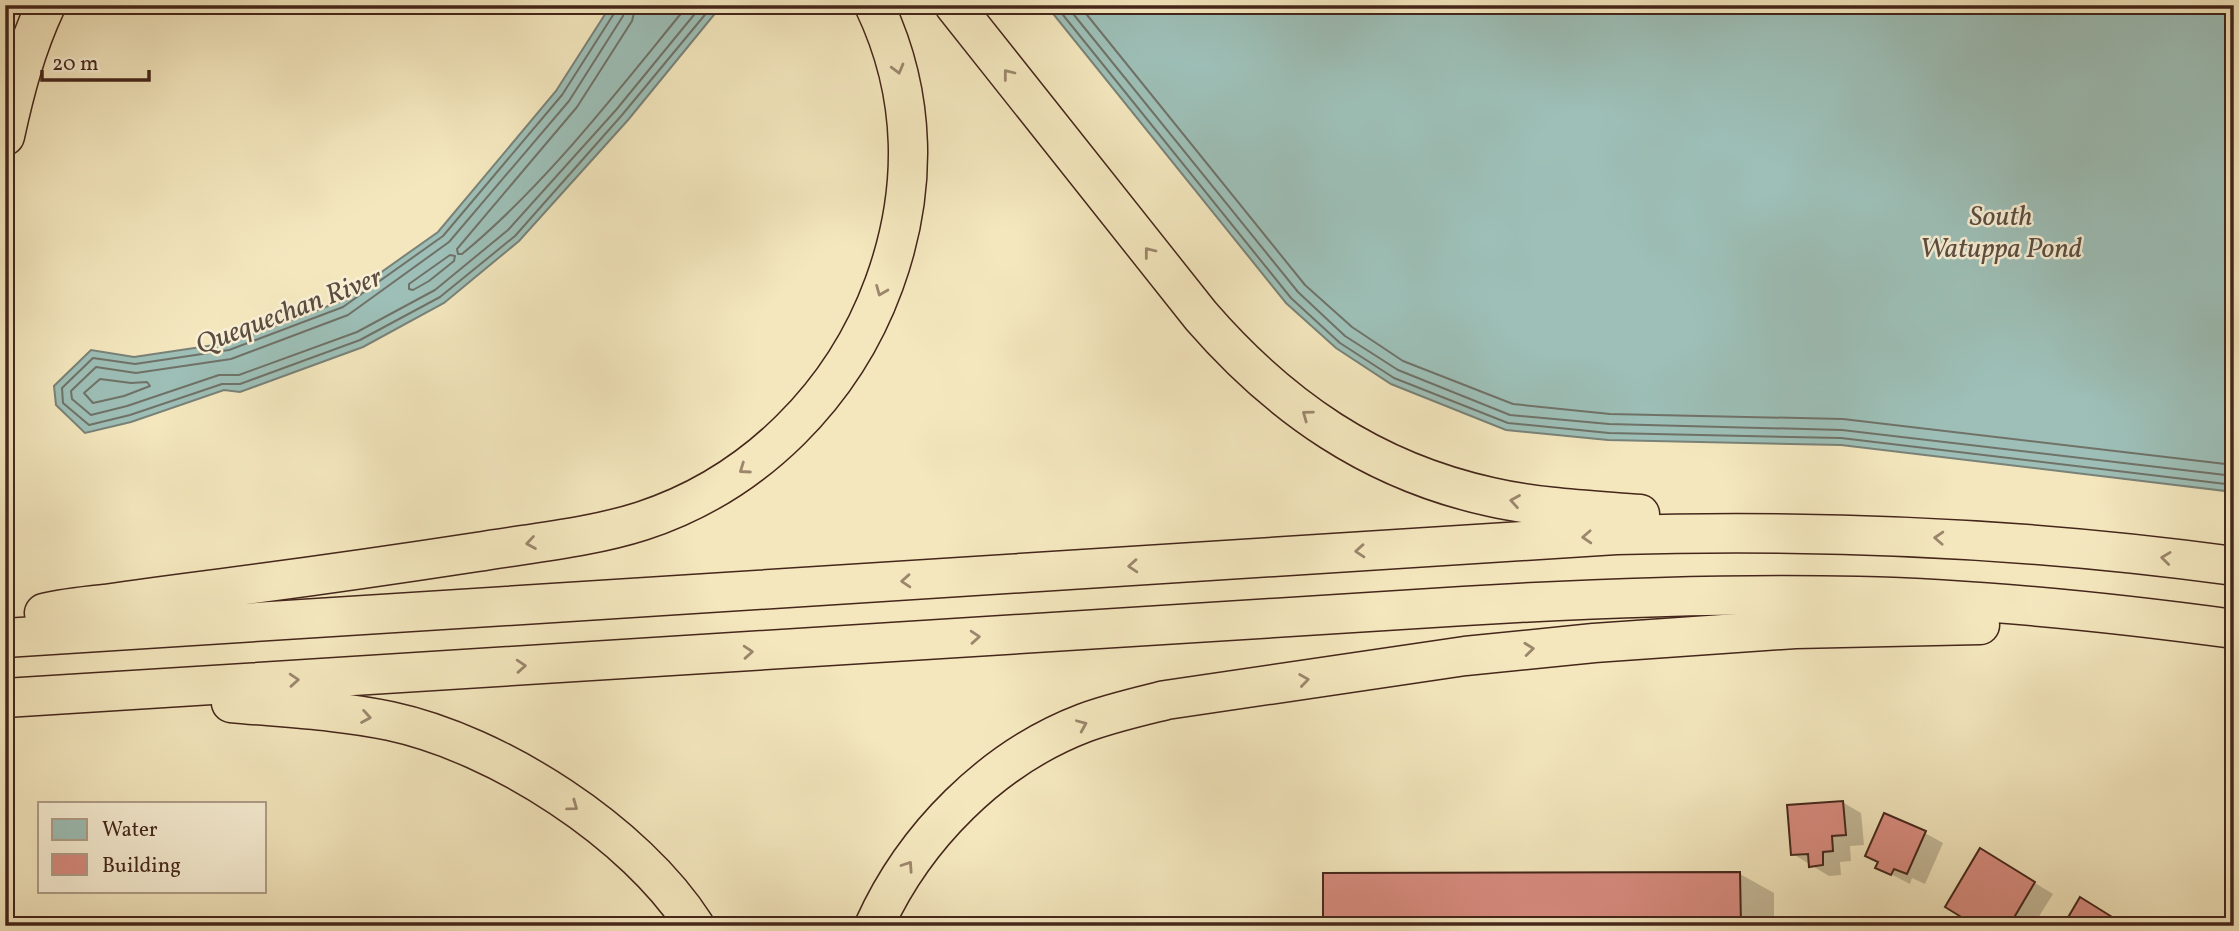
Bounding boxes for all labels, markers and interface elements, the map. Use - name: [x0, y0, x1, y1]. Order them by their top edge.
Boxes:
- scale bar: [42, 38, 149, 82]
- text: 20 m: [52, 50, 98, 79]
- one-way arrow: [890, 63, 904, 75]
- one-way arrow: [1004, 69, 1016, 82]
- water label: South Watuppa Pond: [1920, 198, 2082, 269]
- one-way arrow: [1145, 247, 1158, 260]
- water label: Quequechan River: [190, 258, 388, 366]
- one-way arrow: [875, 285, 889, 297]
- one-way arrow: [1302, 411, 1315, 423]
- one-way arrow: [739, 461, 752, 473]
- one-way arrow: [1509, 494, 1521, 509]
- one-way arrow: [1581, 529, 1592, 544]
- one-way arrow: [1934, 531, 1945, 546]
- one-way arrow: [526, 535, 537, 550]
- one-way arrow: [1354, 544, 1365, 559]
- one-way arrow: [2160, 550, 2172, 565]
- one-way arrow: [1127, 558, 1138, 573]
- one-way arrow: [900, 573, 911, 588]
- one-way arrow: [970, 630, 981, 645]
- one-way arrow: [1524, 642, 1535, 657]
- one-way arrow: [742, 644, 753, 659]
- one-way arrow: [515, 659, 526, 674]
- one-way arrow: [288, 673, 299, 688]
- one-way arrow: [1298, 673, 1310, 688]
- one-way arrow: [360, 709, 372, 724]
- one-way arrow: [1074, 719, 1087, 733]
- one-way arrow: [565, 798, 578, 810]
- legend: [38, 802, 266, 892]
- text: Water: [102, 816, 158, 845]
- text: Building: [102, 852, 181, 881]
- one-way arrow: [900, 861, 913, 874]

